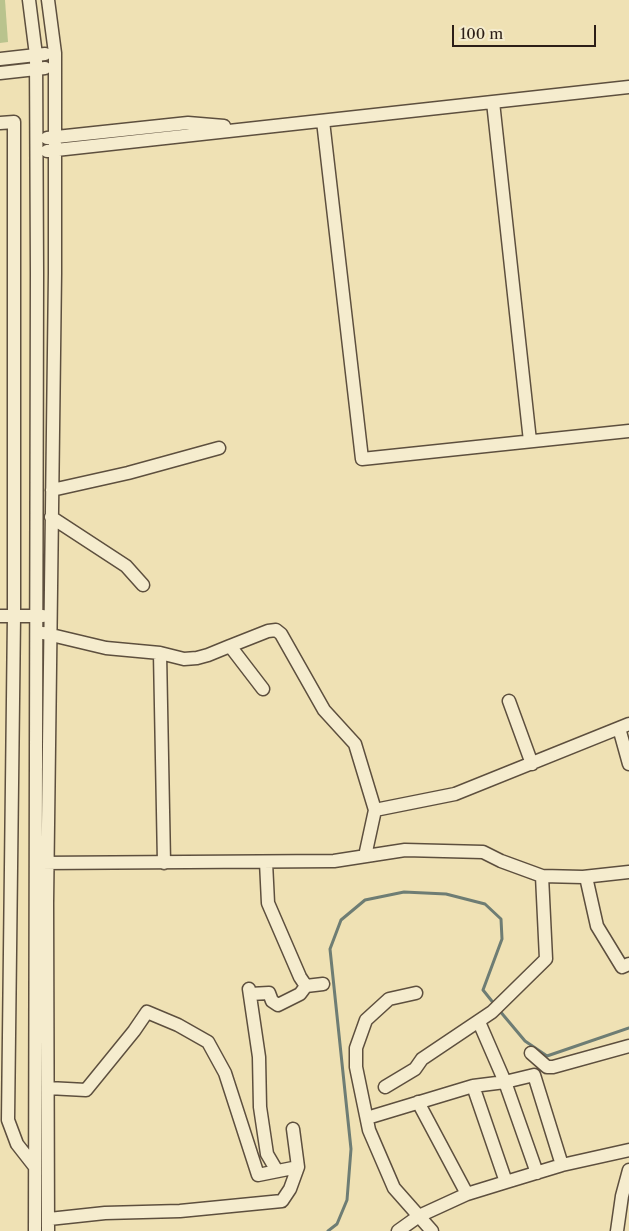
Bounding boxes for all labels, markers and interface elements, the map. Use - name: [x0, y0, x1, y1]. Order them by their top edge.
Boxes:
- scale bar: [454, 15, 598, 47]
- text: 100 m: [460, 24, 503, 43]

